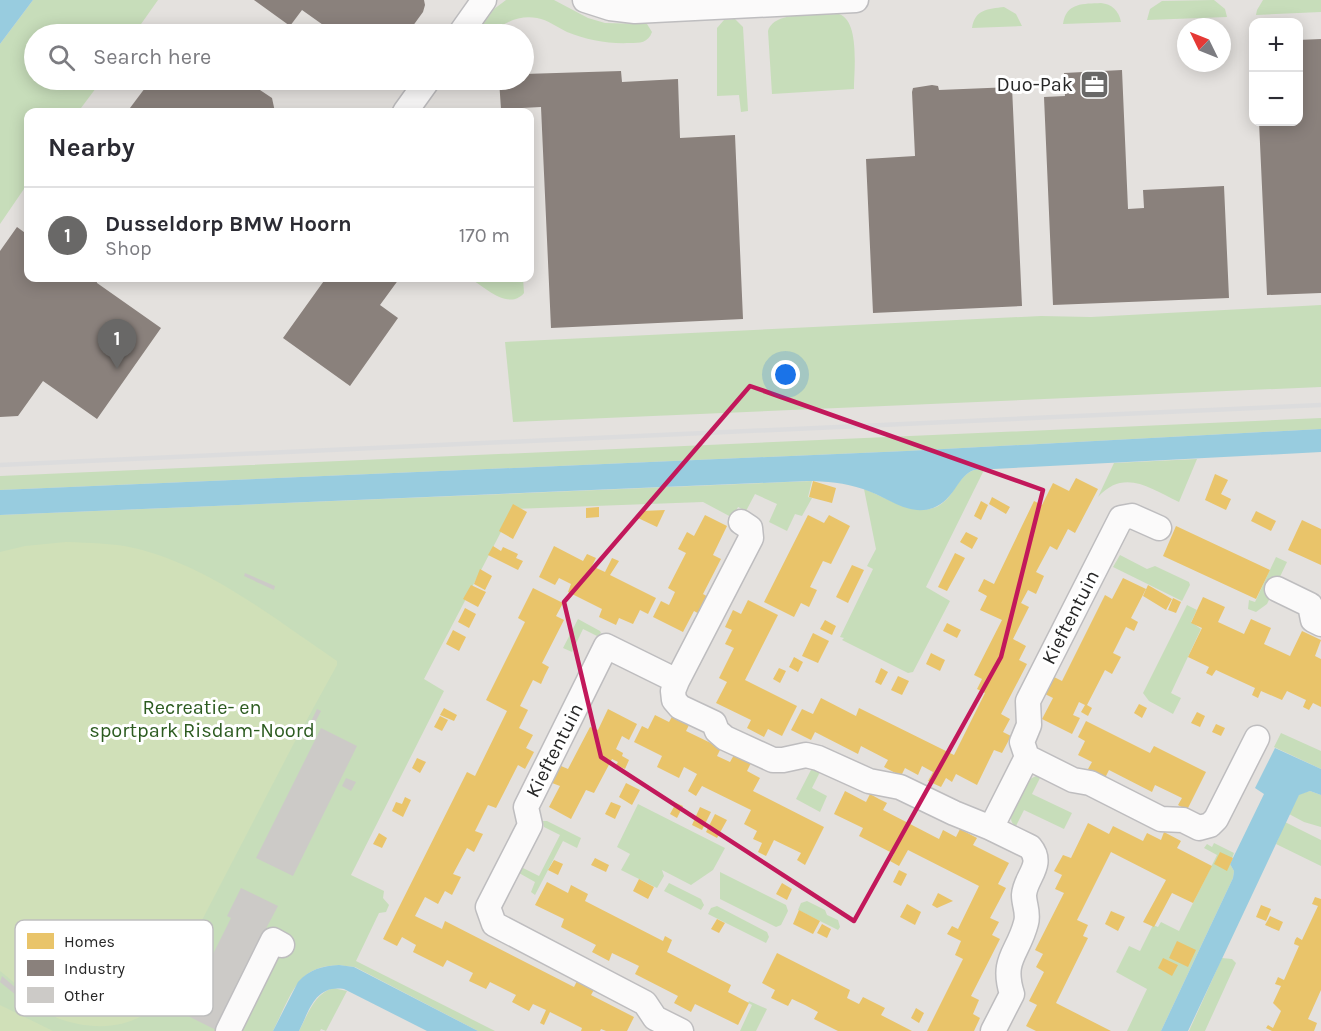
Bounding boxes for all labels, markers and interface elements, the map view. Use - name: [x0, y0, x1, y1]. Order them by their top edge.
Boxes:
- north arrow: [1177, 18, 1231, 72]
- map controls: [1249, 18, 1303, 126]
- button: +: [1249, 18, 1303, 72]
- search box: [24, 24, 534, 90]
- icon: search: [45, 41, 78, 74]
- text: Search here: [93, 44, 211, 70]
- office icon: Duo-Pak: [1078, 68, 1110, 100]
- button: −: [1249, 72, 1303, 126]
- place label: Duo-Pak: [996, 73, 1073, 96]
- text: Nearby: [48, 132, 135, 163]
- text: Dusseldorp BMW Hoorn: [105, 211, 352, 237]
- text: 1: [64, 224, 71, 247]
- text: 170 m: [459, 224, 510, 247]
- text: Shop: [105, 237, 152, 260]
- pin: 1: [98, 320, 136, 369]
- your location: [771, 360, 800, 389]
- street label: Kieftentuin: [1037, 566, 1104, 668]
- park label: Recreatie- en sportpark Risdam-Noord: [89, 696, 315, 742]
- street label: Kieftentuin: [521, 699, 588, 801]
- legend: [15, 920, 213, 1016]
- text: Homes: [64, 932, 115, 951]
- text: Industry: [64, 959, 126, 978]
- text: Other: [64, 986, 104, 1005]

